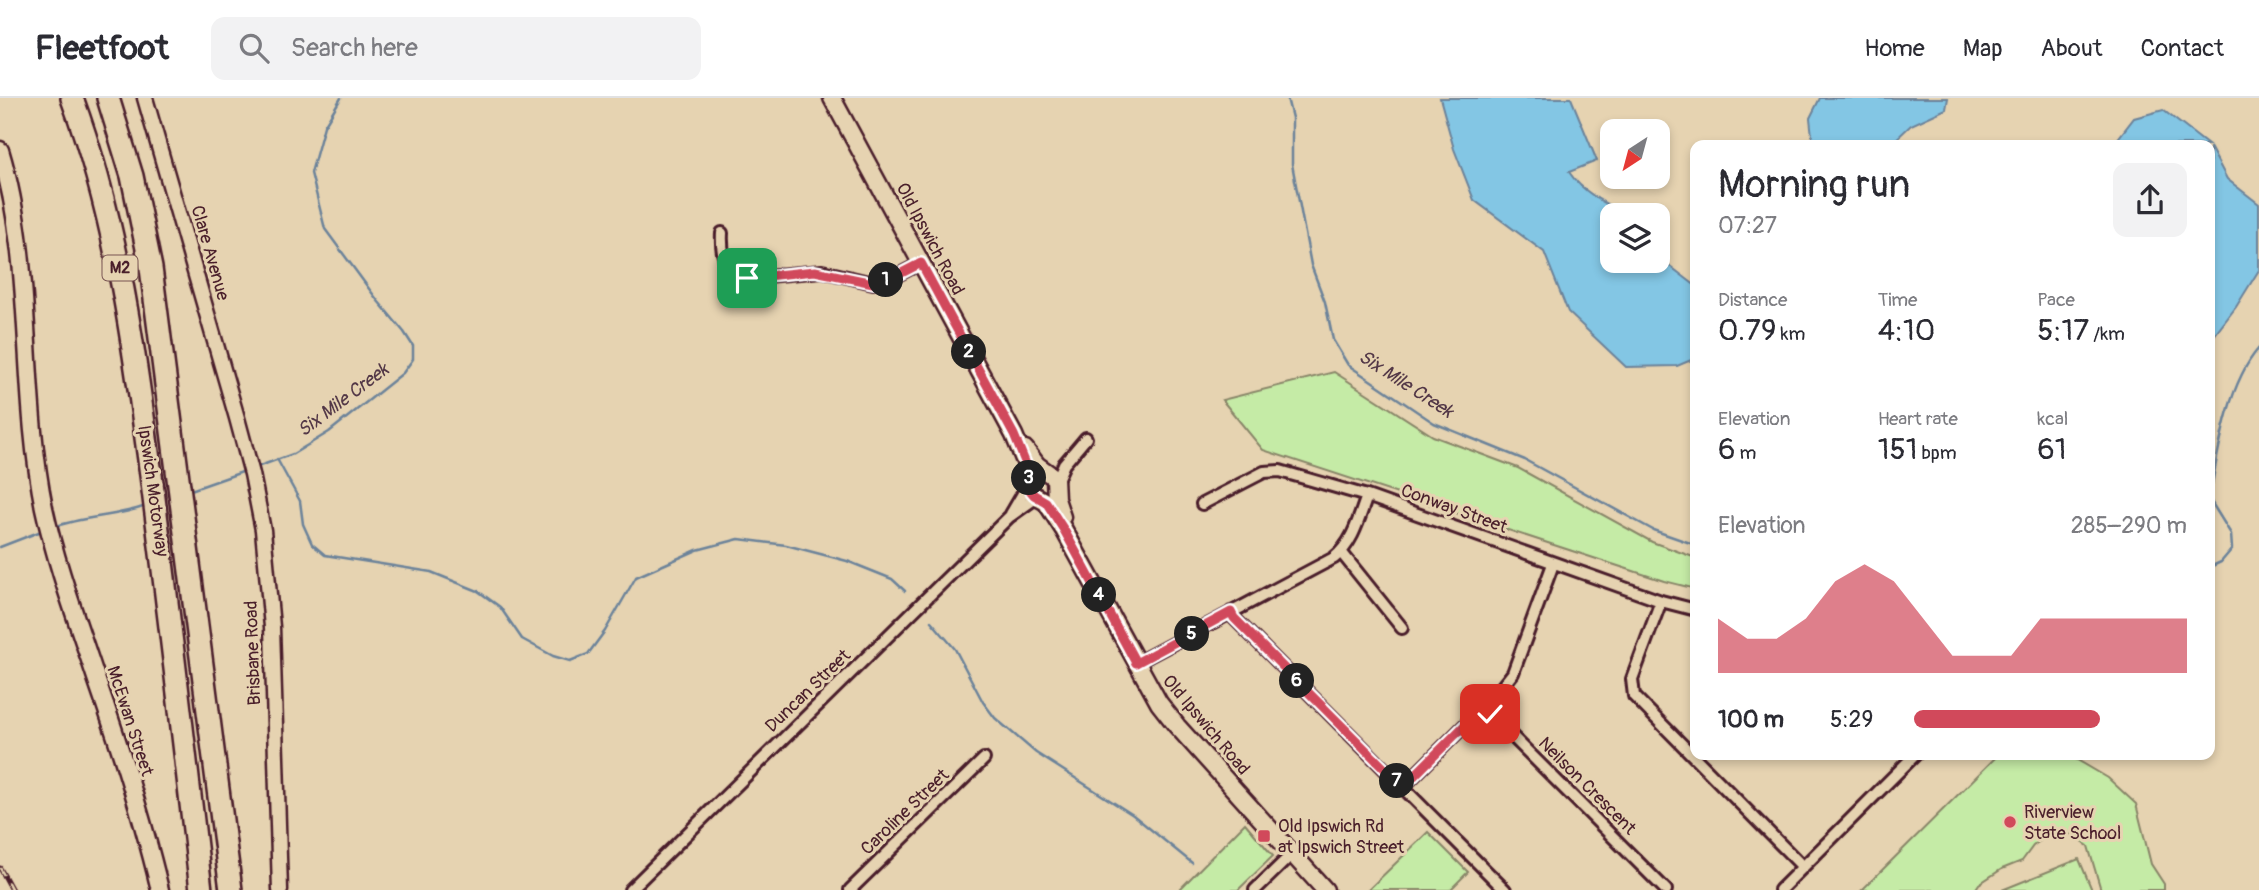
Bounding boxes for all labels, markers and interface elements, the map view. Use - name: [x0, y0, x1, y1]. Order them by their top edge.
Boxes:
- search box: [211, 17, 701, 80]
- text: Fleetfoot: [35, 28, 169, 69]
- icon: search: [235, 29, 273, 67]
- text: Search here: [291, 32, 418, 64]
- text: Home: [1864, 34, 1925, 63]
- text: Map: [1963, 34, 2003, 63]
- text: About: [2041, 34, 2103, 63]
- text: Contact: [2141, 34, 2224, 63]
- north arrow: [1600, 119, 1670, 189]
- map controls: [1600, 119, 1670, 273]
- text: Morning run: [1718, 161, 1910, 209]
- button: share: [2113, 163, 2187, 237]
- street label: Old Ipswich Road: [891, 179, 969, 299]
- street label: Clare Avenue: [185, 203, 235, 303]
- button: layers: [1600, 203, 1670, 273]
- text: 07:27: [1718, 211, 1777, 240]
- pin: [717, 248, 777, 308]
- road number: M2: [102, 256, 138, 280]
- icon: arrive: [728, 259, 766, 297]
- pin: 1: [868, 262, 903, 298]
- text: 1: [882, 267, 889, 291]
- text: Distance: [1718, 288, 1787, 312]
- text: Time: [1878, 288, 1917, 312]
- text: Pace: [2037, 288, 2075, 312]
- text: 0.79: [1718, 312, 1776, 349]
- text: 4:10: [1878, 312, 1935, 349]
- text: 5:17: [2037, 312, 2089, 349]
- text: km: [1776, 322, 1805, 346]
- text: /km: [2089, 322, 2125, 346]
- pin: 2: [951, 334, 986, 370]
- text: 2: [963, 339, 974, 363]
- water label: Six Mile Creek: [1354, 345, 1460, 425]
- water label: Six Mile Creek: [293, 357, 395, 442]
- text: Elevation: [1718, 407, 1790, 431]
- text: Heart rate: [1878, 407, 1958, 431]
- text: kcal: [2037, 407, 2068, 431]
- street label: Ipswich Motorway: [132, 424, 174, 559]
- text: 6: [1718, 431, 1735, 468]
- text: 151: [1878, 431, 1917, 468]
- text: 61: [2037, 431, 2067, 468]
- text: m: [1735, 441, 1756, 465]
- text: bpm: [1917, 441, 1957, 465]
- pin: 3: [1012, 460, 1046, 496]
- text: 3: [1023, 465, 1034, 489]
- street label: Conway Street: [1398, 479, 1511, 539]
- text: Elevation: [1718, 511, 1806, 540]
- text: 285–290 m: [2071, 511, 2187, 540]
- pin: 4: [1082, 578, 1116, 612]
- text: 4: [1093, 582, 1104, 606]
- street label: Brisbane Road: [240, 600, 266, 706]
- pin: 5: [1174, 616, 1210, 652]
- text: 5: [1186, 621, 1197, 645]
- street label: Duncan Street: [760, 644, 856, 738]
- street label: McEwan Street: [101, 663, 159, 780]
- pin: 6: [1280, 664, 1314, 698]
- text: 6: [1291, 668, 1302, 692]
- street label: Old Ipswich Road: [1157, 670, 1255, 780]
- pin: [1460, 684, 1520, 744]
- icon: check: [1471, 695, 1509, 733]
- text: 100 m: [1718, 705, 1784, 734]
- text: 5:29: [1830, 705, 1873, 734]
- street label: Neilson Crescent: [1533, 732, 1641, 840]
- street label: Caroline Street: [856, 764, 955, 860]
- pin: 7: [1380, 764, 1414, 798]
- text: 7: [1391, 768, 1402, 792]
- place label: Riverview State School: [2024, 801, 2121, 845]
- marker: Riverview State School: [2002, 814, 2018, 830]
- place label: Old Ipswich Rd at Ipswich Street: [1278, 815, 1405, 859]
- marker: Old Ipswich Rd at Ipswich Street: [1256, 828, 1272, 844]

